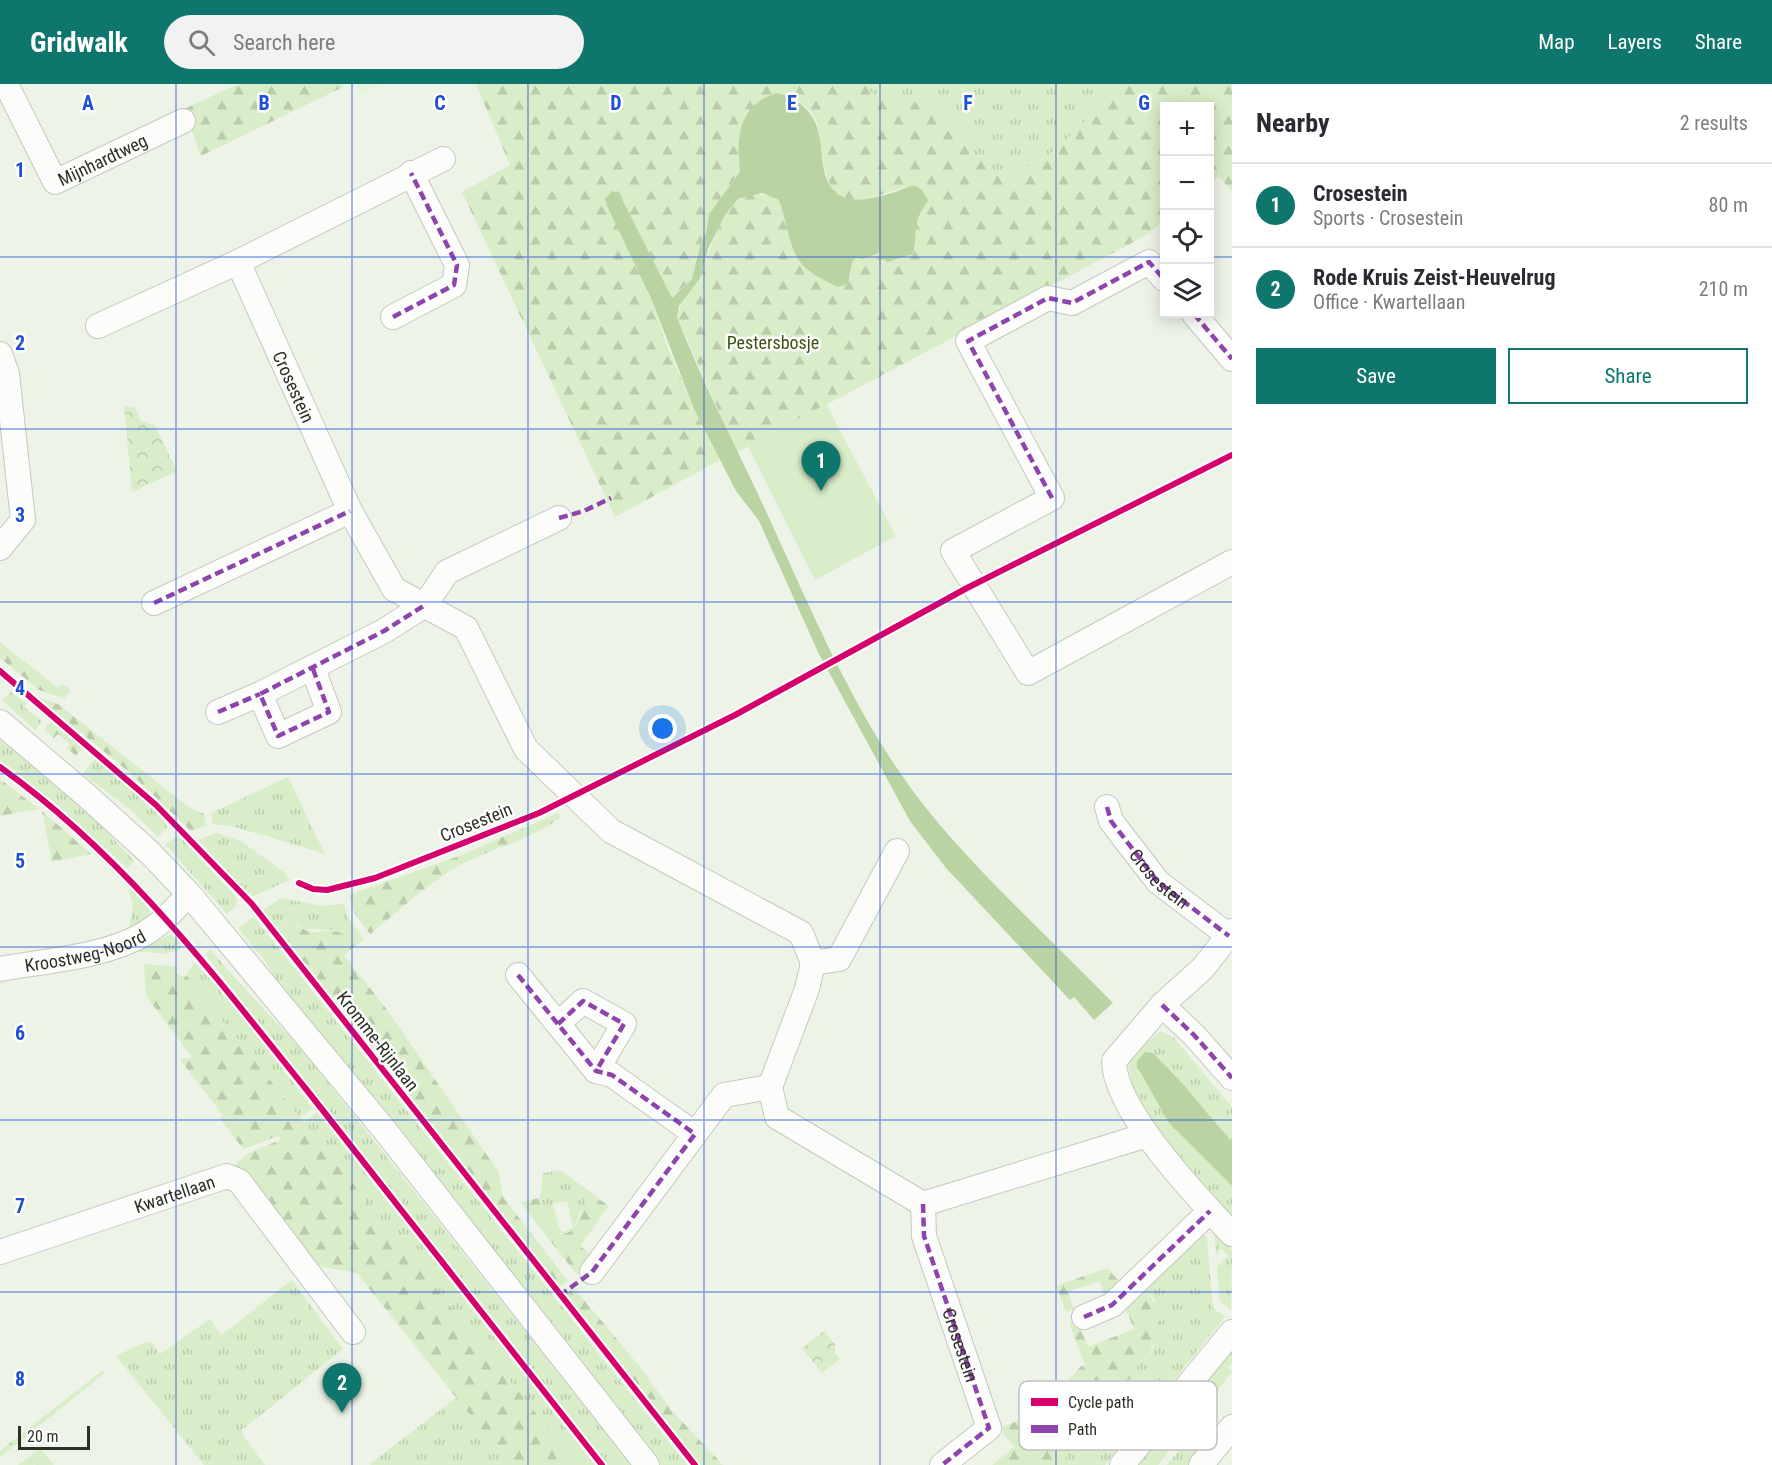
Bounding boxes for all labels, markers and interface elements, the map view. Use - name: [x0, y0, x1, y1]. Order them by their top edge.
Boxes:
- search box: [164, 15, 584, 69]
- text: Gridwalk: [30, 26, 128, 59]
- icon: search: [185, 26, 218, 59]
- text: Search here: [233, 30, 335, 55]
- text: Map: [1538, 30, 1575, 54]
- text: Layers: [1608, 30, 1662, 54]
- text: Share: [1695, 30, 1742, 54]
- text: A: [82, 91, 94, 115]
- text: B: [258, 91, 270, 115]
- text: C: [434, 91, 446, 115]
- text: D: [610, 91, 622, 115]
- text: E: [787, 91, 797, 115]
- text: F: [963, 91, 973, 115]
- text: G: [1138, 91, 1150, 115]
- map controls: [1160, 102, 1214, 318]
- button: +: [1160, 102, 1214, 156]
- text: Nearby: [1256, 108, 1330, 138]
- text: 2 results: [1680, 111, 1748, 135]
- street label: Mijnhardtweg: [54, 129, 150, 190]
- button: −: [1160, 156, 1214, 210]
- text: 1: [15, 158, 25, 182]
- text: Crosestein: [1313, 181, 1408, 206]
- text: 1: [1270, 193, 1281, 217]
- text: 80 m: [1709, 193, 1748, 217]
- text: Sports · Crosestein: [1313, 206, 1463, 230]
- button: locate: [1160, 210, 1214, 264]
- button: layers: [1160, 264, 1214, 318]
- text: Rode Kruis Zeist-Heuvelrug: [1313, 265, 1556, 290]
- text: 2: [1270, 277, 1281, 301]
- text: 210 m: [1699, 277, 1748, 301]
- text: Office · Kwartellaan: [1313, 290, 1465, 314]
- text: 2: [15, 331, 25, 355]
- park label: Pestersbosje: [727, 332, 819, 353]
- street label: Crosestein: [269, 348, 319, 426]
- button: Save: [1256, 348, 1496, 404]
- button: Share: [1508, 348, 1748, 404]
- pin: 1: [802, 442, 840, 491]
- text: 3: [15, 503, 25, 527]
- text: 4: [15, 676, 25, 700]
- your location: [648, 714, 677, 743]
- street label: Crosestein: [437, 798, 515, 846]
- street label: Crosestein: [1126, 844, 1193, 912]
- text: 5: [15, 849, 25, 873]
- street label: Kroostweg-Noord: [23, 925, 149, 975]
- street label: Kromme-Rijnlaan: [333, 987, 423, 1095]
- text: 6: [15, 1021, 25, 1045]
- street label: Kwartellaan: [132, 1170, 217, 1217]
- text: 7: [15, 1194, 25, 1218]
- street label: Crosestein: [939, 1306, 983, 1384]
- pin: 2: [322, 1364, 362, 1413]
- text: 8: [15, 1367, 25, 1391]
- legend: [1019, 1381, 1217, 1450]
- text: Cycle path: [1068, 1393, 1134, 1412]
- text: Path: [1068, 1420, 1097, 1439]
- scale bar: [18, 1423, 90, 1450]
- text: 20 m: [27, 1427, 59, 1446]

